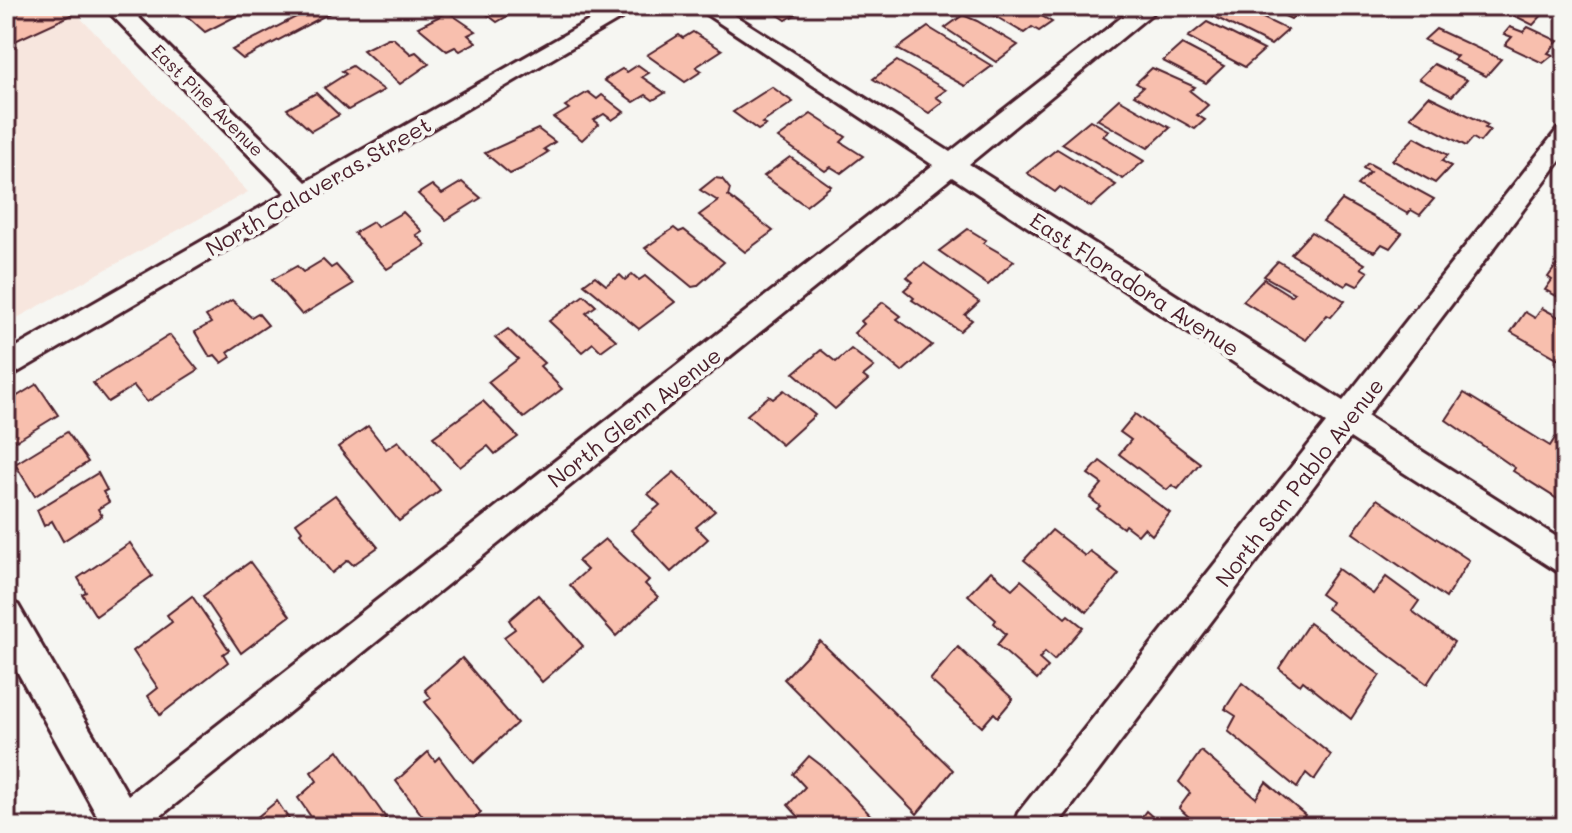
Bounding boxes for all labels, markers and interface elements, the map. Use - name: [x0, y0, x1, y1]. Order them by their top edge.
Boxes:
- street label: East Pine Avenue: [147, 39, 269, 161]
- street label: North Calaveras Street: [200, 109, 436, 263]
- street label: East Floradora Avenue: [1025, 205, 1245, 363]
- street label: North Glenn Avenue: [541, 340, 727, 494]
- street label: North San Pablo Avenue: [1208, 372, 1390, 592]

